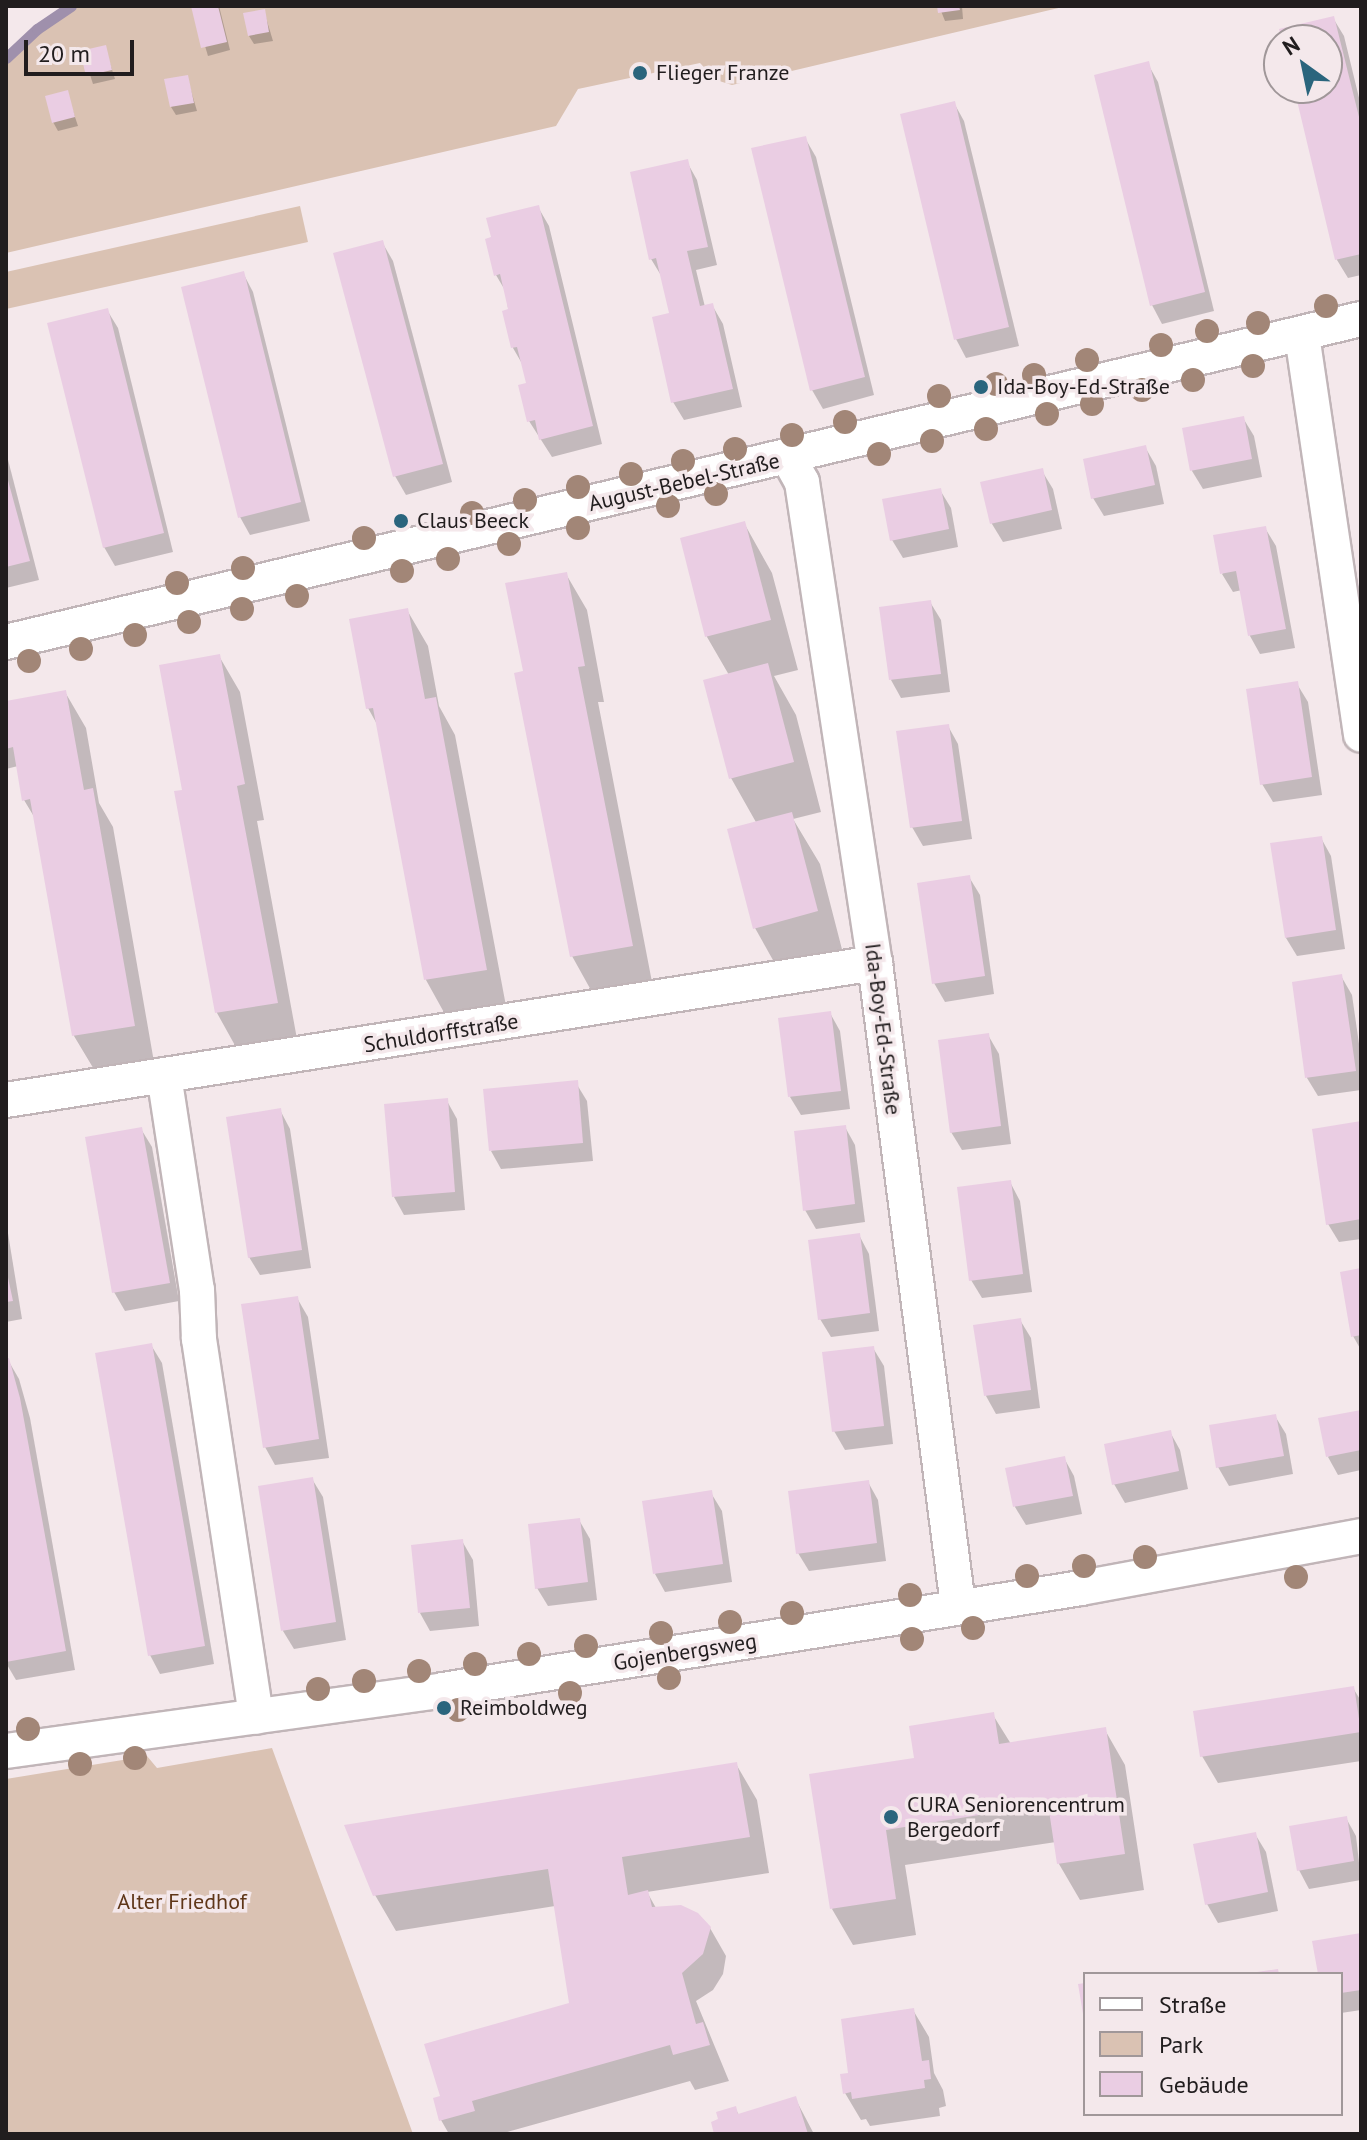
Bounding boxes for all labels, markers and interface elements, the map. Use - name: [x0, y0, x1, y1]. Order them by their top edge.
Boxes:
- scale bar: [28, 24, 138, 74]
- north arrow: [1263, 24, 1343, 104]
- text: N: [1277, 30, 1305, 61]
- text: 20 m: [38, 38, 90, 69]
- place label: Flieger Franze: [656, 60, 789, 86]
- marker: Flieger Franze: [631, 64, 649, 82]
- place label: Ida-Boy-Ed-Straße: [997, 374, 1170, 400]
- marker: Ida-Boy-Ed-Straße: [972, 378, 990, 396]
- street label: August-Bebel-Straße: [586, 447, 782, 517]
- place label: Claus Beeck: [417, 508, 529, 534]
- marker: Claus Beeck: [392, 512, 410, 530]
- street label: Ida-Boy-Ed-Straße: [859, 942, 907, 1116]
- street label: Schuldorffstraße: [362, 1008, 520, 1058]
- street label: Gojenbergsweg: [612, 1628, 758, 1676]
- place label: Reimboldweg: [460, 1695, 588, 1721]
- marker: Reimboldweg: [435, 1699, 453, 1717]
- place label: CURA Seniorencentrum Bergedorf: [907, 1791, 1126, 1842]
- marker: CURA Seniorencentrum Bergedorf: [882, 1808, 900, 1826]
- park label: Alter Friedhof: [117, 1889, 247, 1915]
- legend: [1083, 1972, 1343, 2116]
- text: Straße: [1159, 1989, 1226, 2020]
- text: Park: [1159, 2029, 1203, 2060]
- text: Gebäude: [1159, 2069, 1249, 2100]

